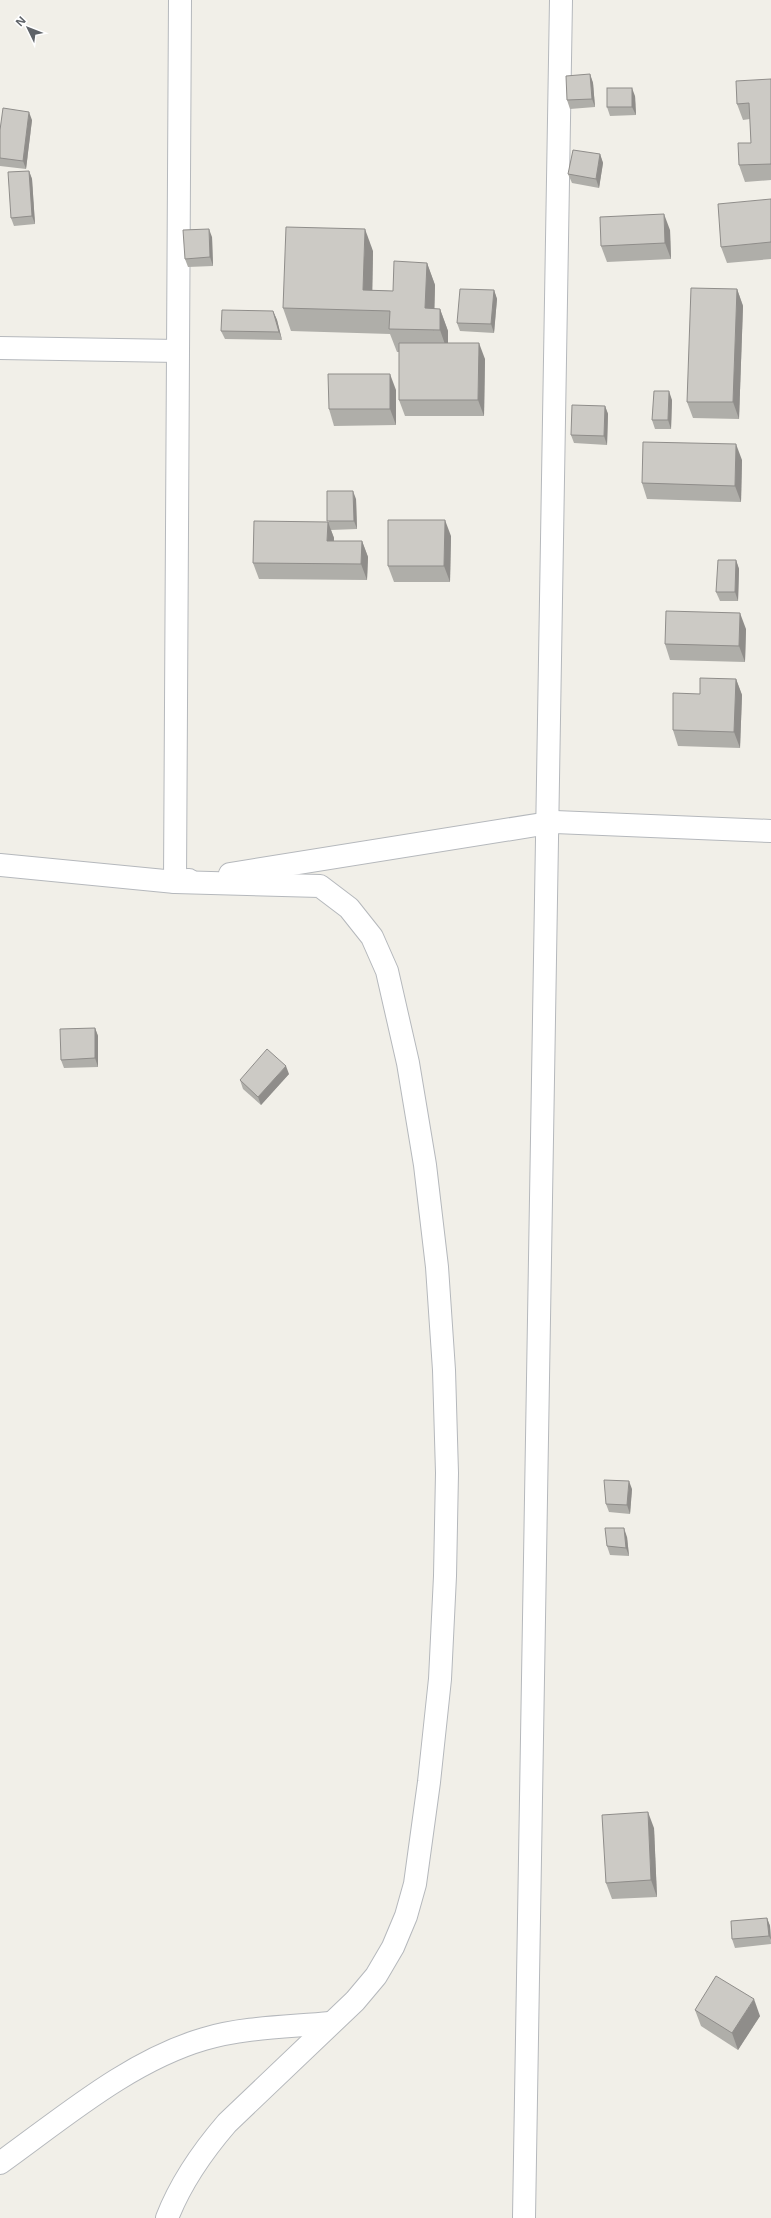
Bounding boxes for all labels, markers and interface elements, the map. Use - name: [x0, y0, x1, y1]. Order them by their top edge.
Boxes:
- north arrow: [8, 8, 48, 48]
- text: N: [12, 12, 29, 29]

